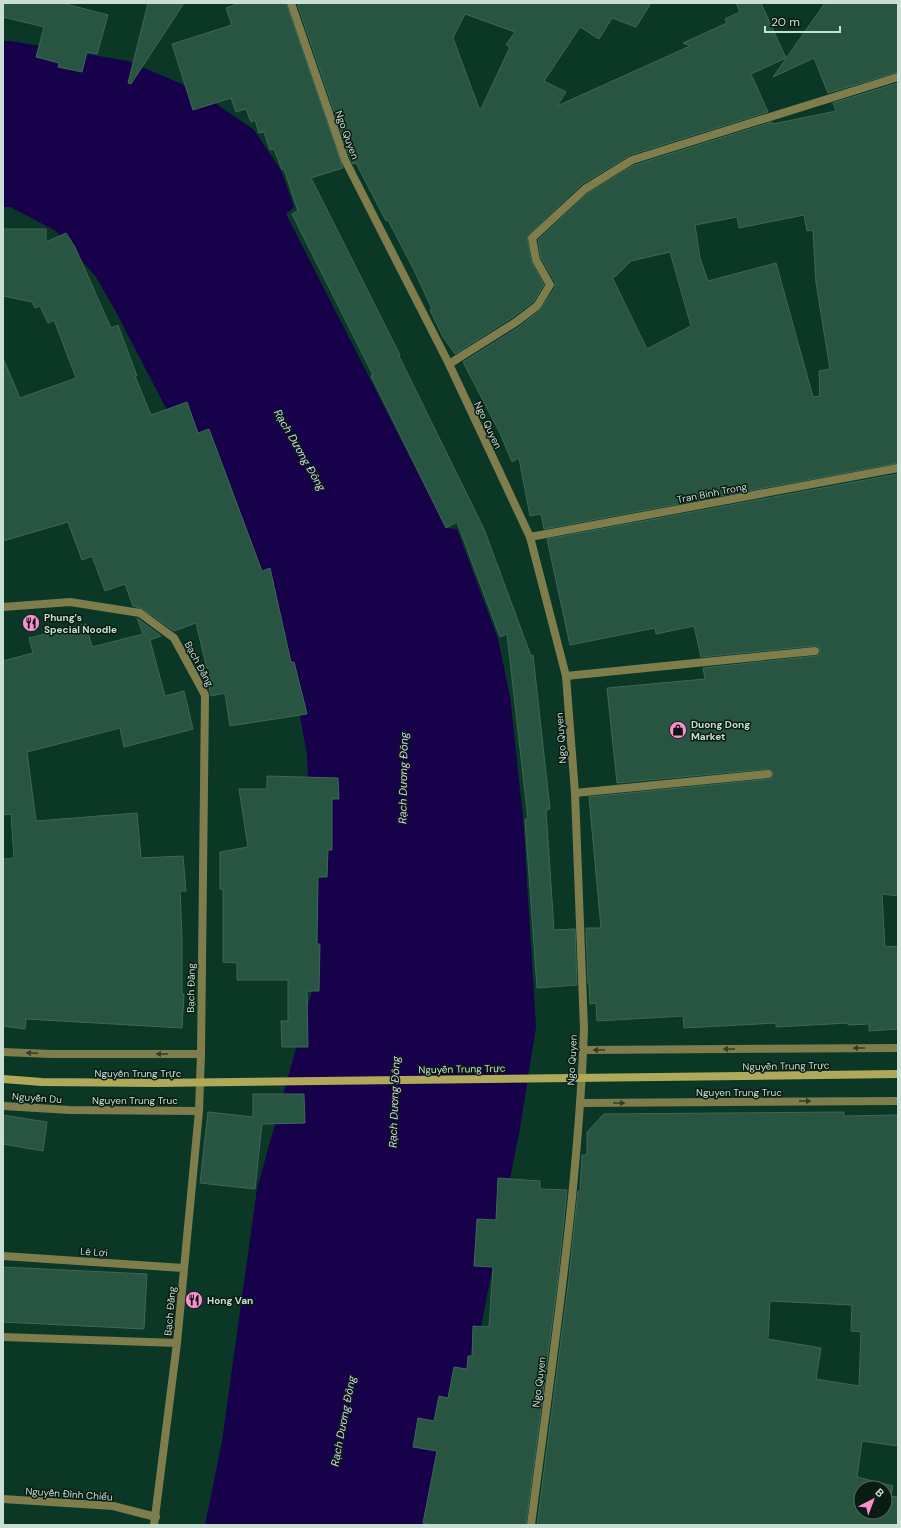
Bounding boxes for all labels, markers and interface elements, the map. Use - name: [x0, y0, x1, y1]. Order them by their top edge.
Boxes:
- scale bar: [765, 8, 840, 34]
- text: 20 m: [771, 14, 800, 30]
- street label: Ngo Quyen: [332, 109, 362, 161]
- street label: Ngo Quyen: [471, 399, 505, 451]
- water label: Rạch Dương Đông: [271, 407, 330, 494]
- street label: Tran Binh Trong: [676, 480, 748, 506]
- place label: Phung’s Special Noodle: [44, 611, 117, 636]
- restaurant icon: Phung’s Special Noodle: [21, 613, 41, 633]
- street label: Bạch Đằng: [182, 639, 217, 689]
- street label: Ngo Quyen: [553, 712, 569, 764]
- place label: Duong Dong Market: [691, 718, 750, 743]
- shop icon: Duong Dong Market: [668, 720, 688, 740]
- water label: Rạch Dương Đông: [395, 731, 411, 824]
- street label: Bạch Đằng: [184, 963, 198, 1013]
- street label: Ngo Quyen: [564, 1034, 580, 1086]
- one-way arrow: [852, 1045, 865, 1051]
- one-way arrow: [722, 1046, 735, 1052]
- one-way arrow: [592, 1047, 605, 1053]
- one-way arrow: [26, 1050, 38, 1057]
- one-way arrow: [155, 1051, 168, 1057]
- water label: Rạch Dương Đông: [385, 1055, 403, 1148]
- street label: Nguyễn Trung Trực: [742, 1059, 830, 1073]
- street label: Nguyễn Trung Trực: [418, 1062, 506, 1076]
- street label: Nguyễn Trung Trực: [95, 1067, 182, 1080]
- street label: Nguyen Trung Truc: [696, 1086, 782, 1099]
- street label: Nguyễn Du: [12, 1090, 63, 1106]
- street label: Nguyen Trung Truc: [92, 1094, 178, 1107]
- one-way arrow: [799, 1098, 812, 1104]
- one-way arrow: [613, 1100, 626, 1106]
- street label: Lê Lợi: [80, 1245, 108, 1259]
- street label: Bạch Đằng: [161, 1285, 179, 1336]
- restaurant icon: Hong Van: [184, 1290, 204, 1310]
- place label: Hong Van: [207, 1294, 253, 1307]
- street label: Ngo Quyen: [529, 1356, 549, 1408]
- water label: Rạch Dương Đông: [327, 1374, 359, 1467]
- north arrow: [853, 1480, 893, 1520]
- street label: Nguyễn Đình Chiểu: [25, 1484, 113, 1504]
- text: B: [872, 1485, 887, 1500]

